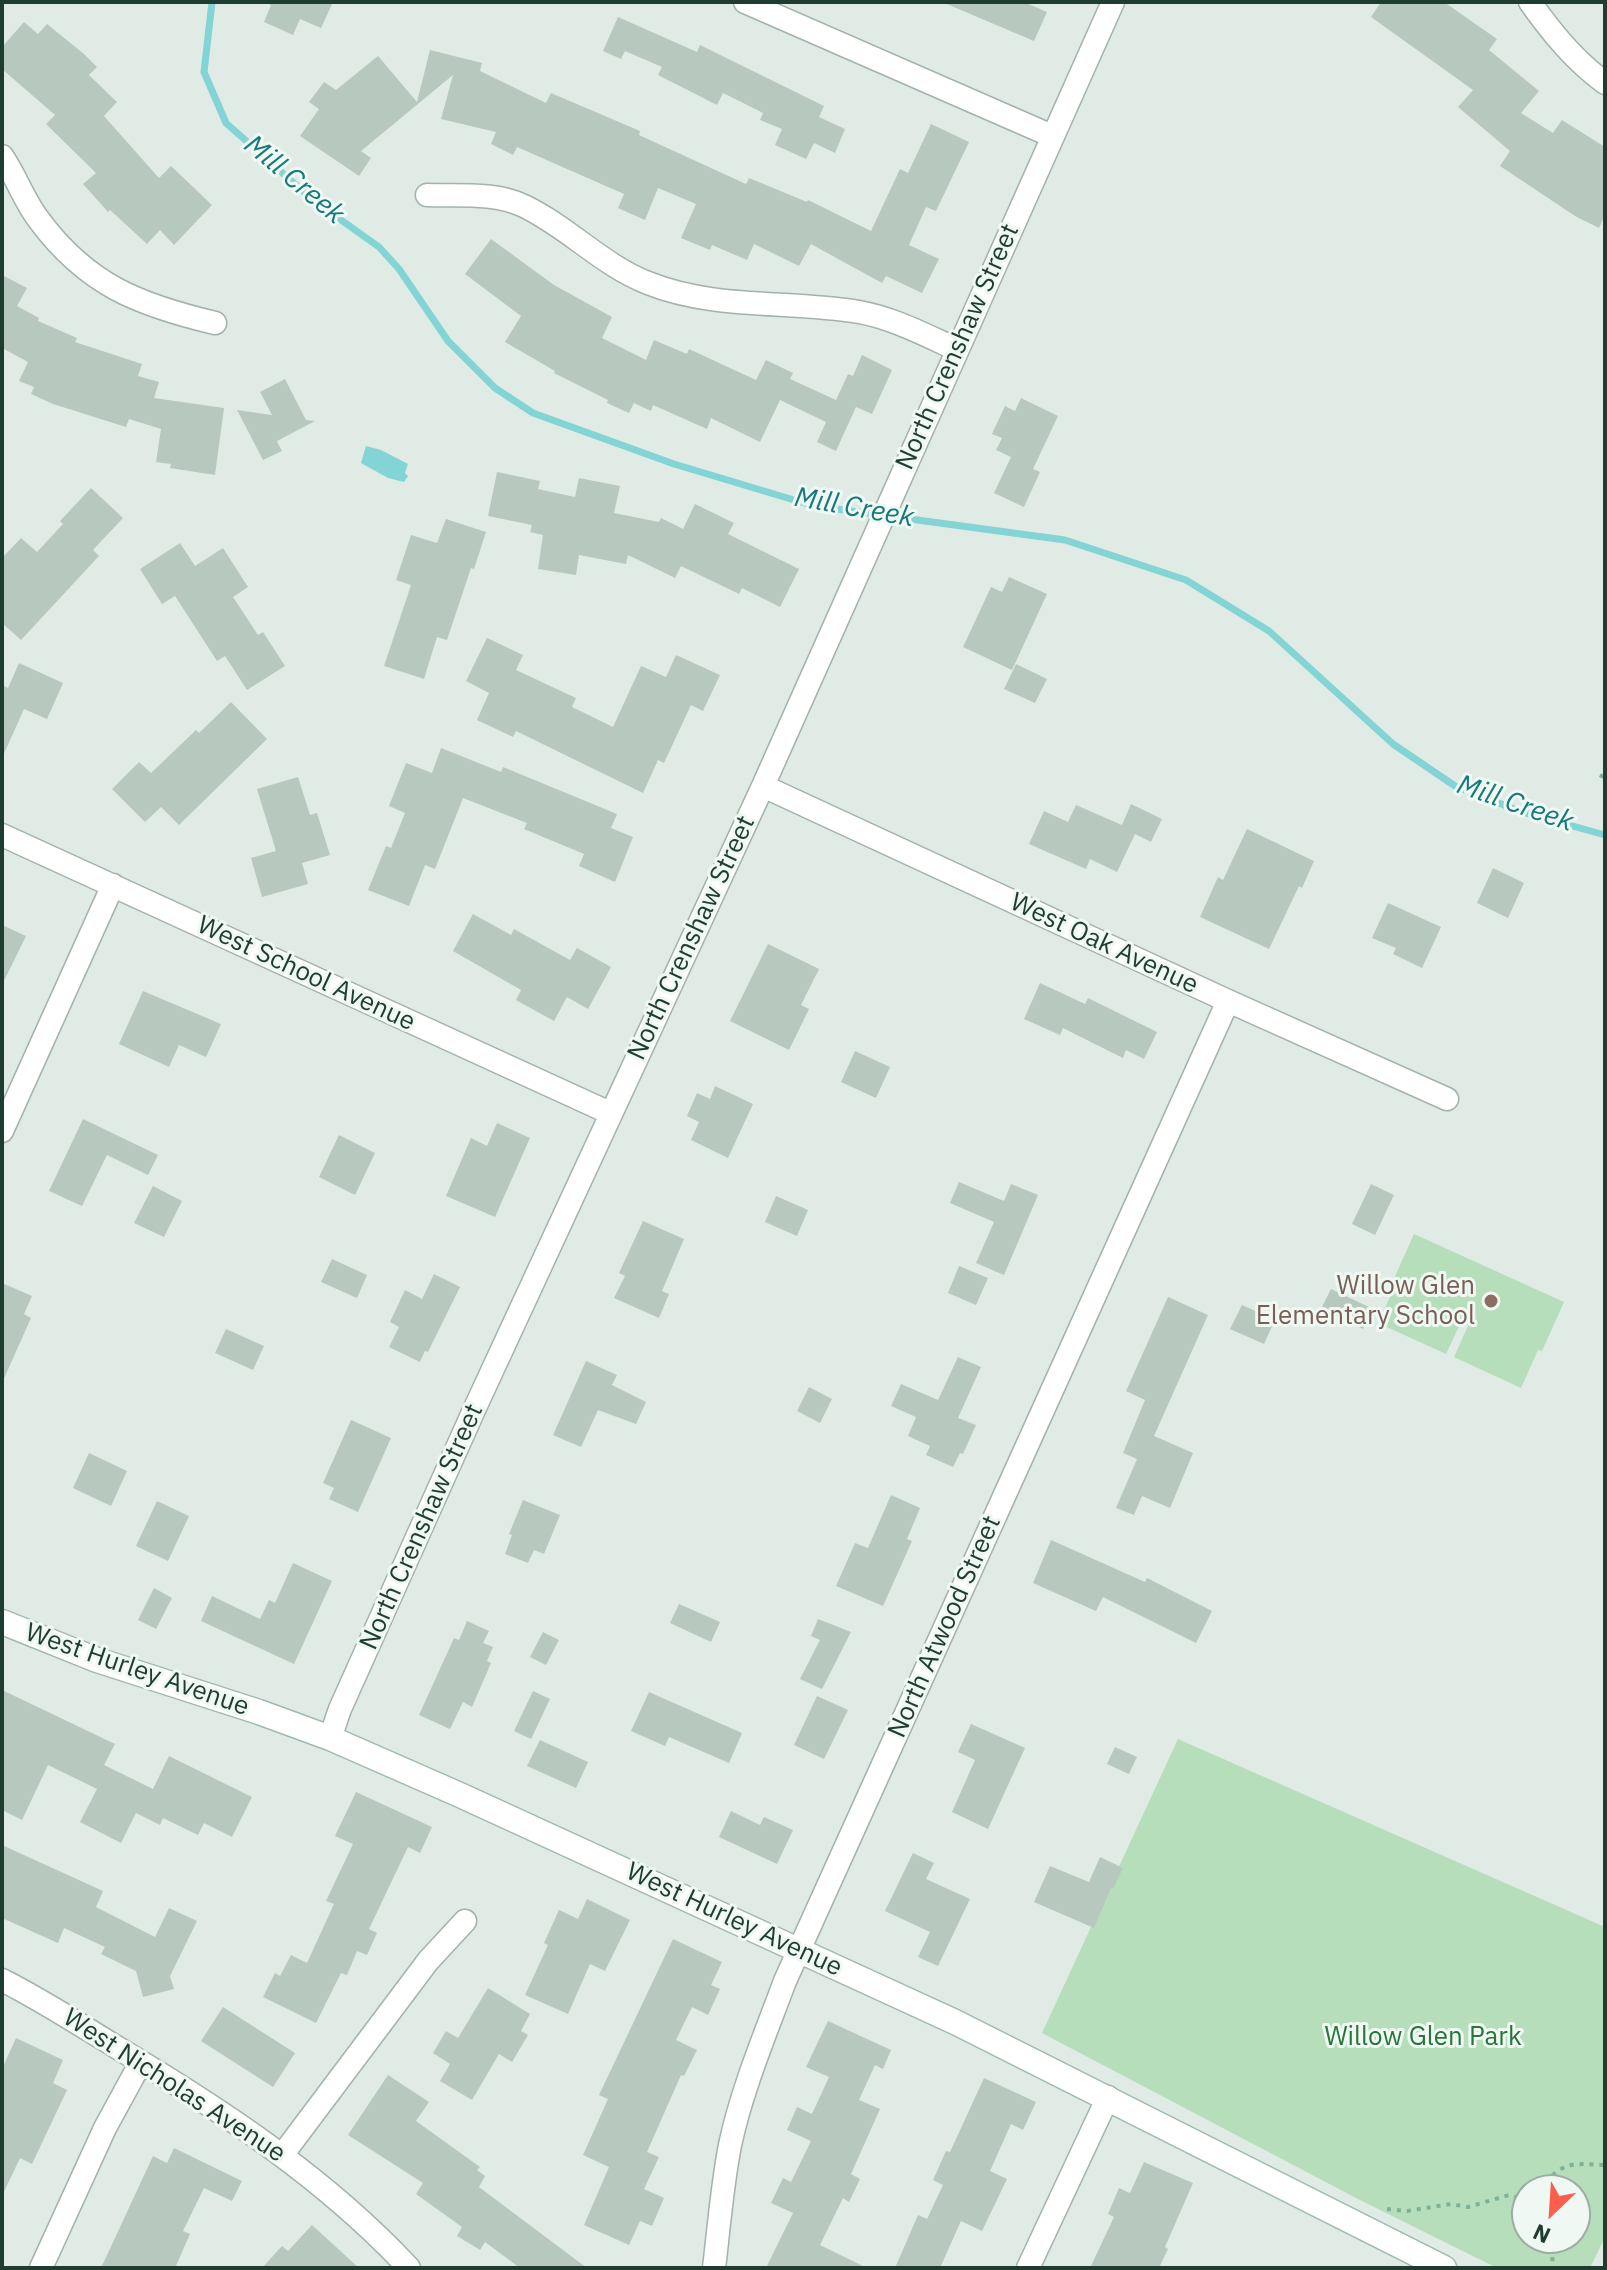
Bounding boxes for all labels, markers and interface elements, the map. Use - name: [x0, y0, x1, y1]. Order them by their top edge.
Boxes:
- water label: Mill Creek: [237, 128, 351, 232]
- street label: North Crenshaw Street: [890, 219, 1026, 475]
- water label: Mill Creek: [792, 481, 916, 535]
- water label: Mill Creek: [1453, 768, 1577, 840]
- street label: North Crenshaw Street: [622, 811, 762, 1065]
- street label: West Oak Avenue: [1005, 887, 1203, 1001]
- street label: West School Avenue: [192, 910, 420, 1038]
- place label: Willow Glen Elementary School: [1256, 1270, 1475, 1332]
- marker: Willow Glen Elementary School: [1482, 1292, 1500, 1310]
- street label: North Crenshaw Street: [354, 1399, 490, 1655]
- street label: North Atwood Street: [882, 1511, 1008, 1743]
- street label: West Hurley Avenue: [21, 1617, 253, 1723]
- street label: West Hurley Avenue: [621, 1856, 847, 1984]
- street label: West Nicholas Avenue: [57, 2002, 291, 2170]
- park label: Willow Glen Park: [1324, 2021, 1522, 2053]
- north arrow: [1511, 2174, 1591, 2254]
- text: N: [1528, 2218, 1555, 2251]

